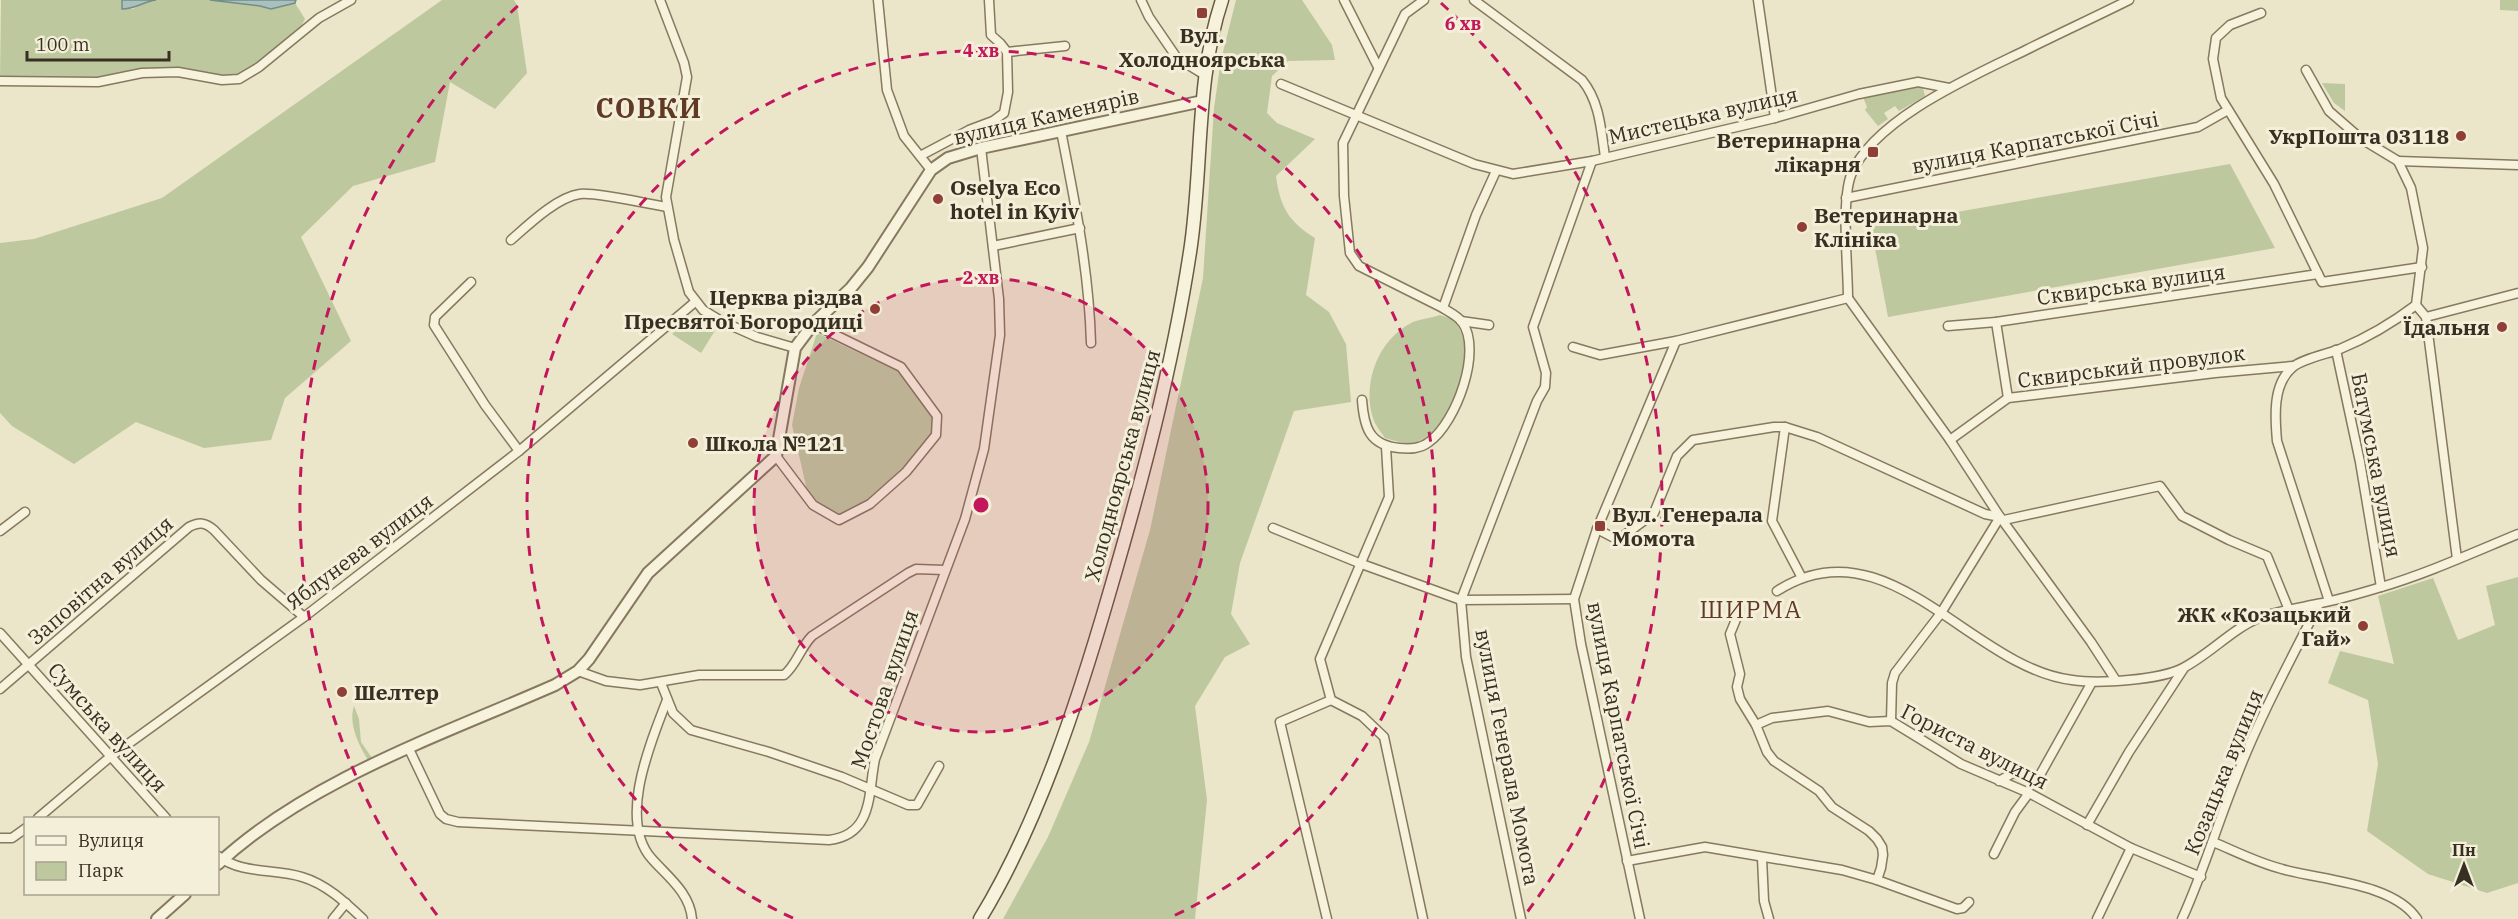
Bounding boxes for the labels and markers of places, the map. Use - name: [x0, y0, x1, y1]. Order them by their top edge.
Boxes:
- marker: Вул. Холодноярська: [1195, 6, 1209, 20]
- place label: Вул. Холодноярська: [1119, 21, 1285, 73]
- place label: УкрПошта 03118: [2268, 122, 2449, 150]
- place label: Ветеринарна лікарня: [1717, 126, 1861, 178]
- marker: УкрПошта 03118: [2454, 129, 2468, 143]
- marker: Ветеринарна лікарня: [1866, 145, 1880, 159]
- place label: Oselya Eco hotel in Kyiv: [950, 173, 1079, 225]
- marker: Oselya Eco hotel in Kyiv: [931, 192, 945, 206]
- place label: Ветеринарна Клініка: [1814, 201, 1958, 253]
- marker: Ветеринарна Клініка: [1795, 220, 1809, 234]
- place label: Церква різдва Пресвятої Богородиці: [624, 283, 863, 335]
- marker: Церква різдва Пресвятої Богородиці: [868, 302, 882, 316]
- place label: Їдальня: [2403, 313, 2490, 341]
- marker: Їдальня: [2495, 320, 2509, 334]
- place label: Школа №121: [705, 429, 844, 457]
- marker: Школа №121: [686, 436, 700, 450]
- centre of rings: [971, 495, 991, 515]
- place label: Вул. Генерала Момота: [1612, 500, 1763, 552]
- marker: Вул. Генерала Момота: [1593, 519, 1607, 533]
- place label: ЖК «Козацький Гай»: [2177, 600, 2351, 652]
- marker: ЖК «Козацький Гай»: [2356, 619, 2370, 633]
- place label: Шелтер: [354, 678, 439, 706]
- marker: Шелтер: [335, 685, 349, 699]

